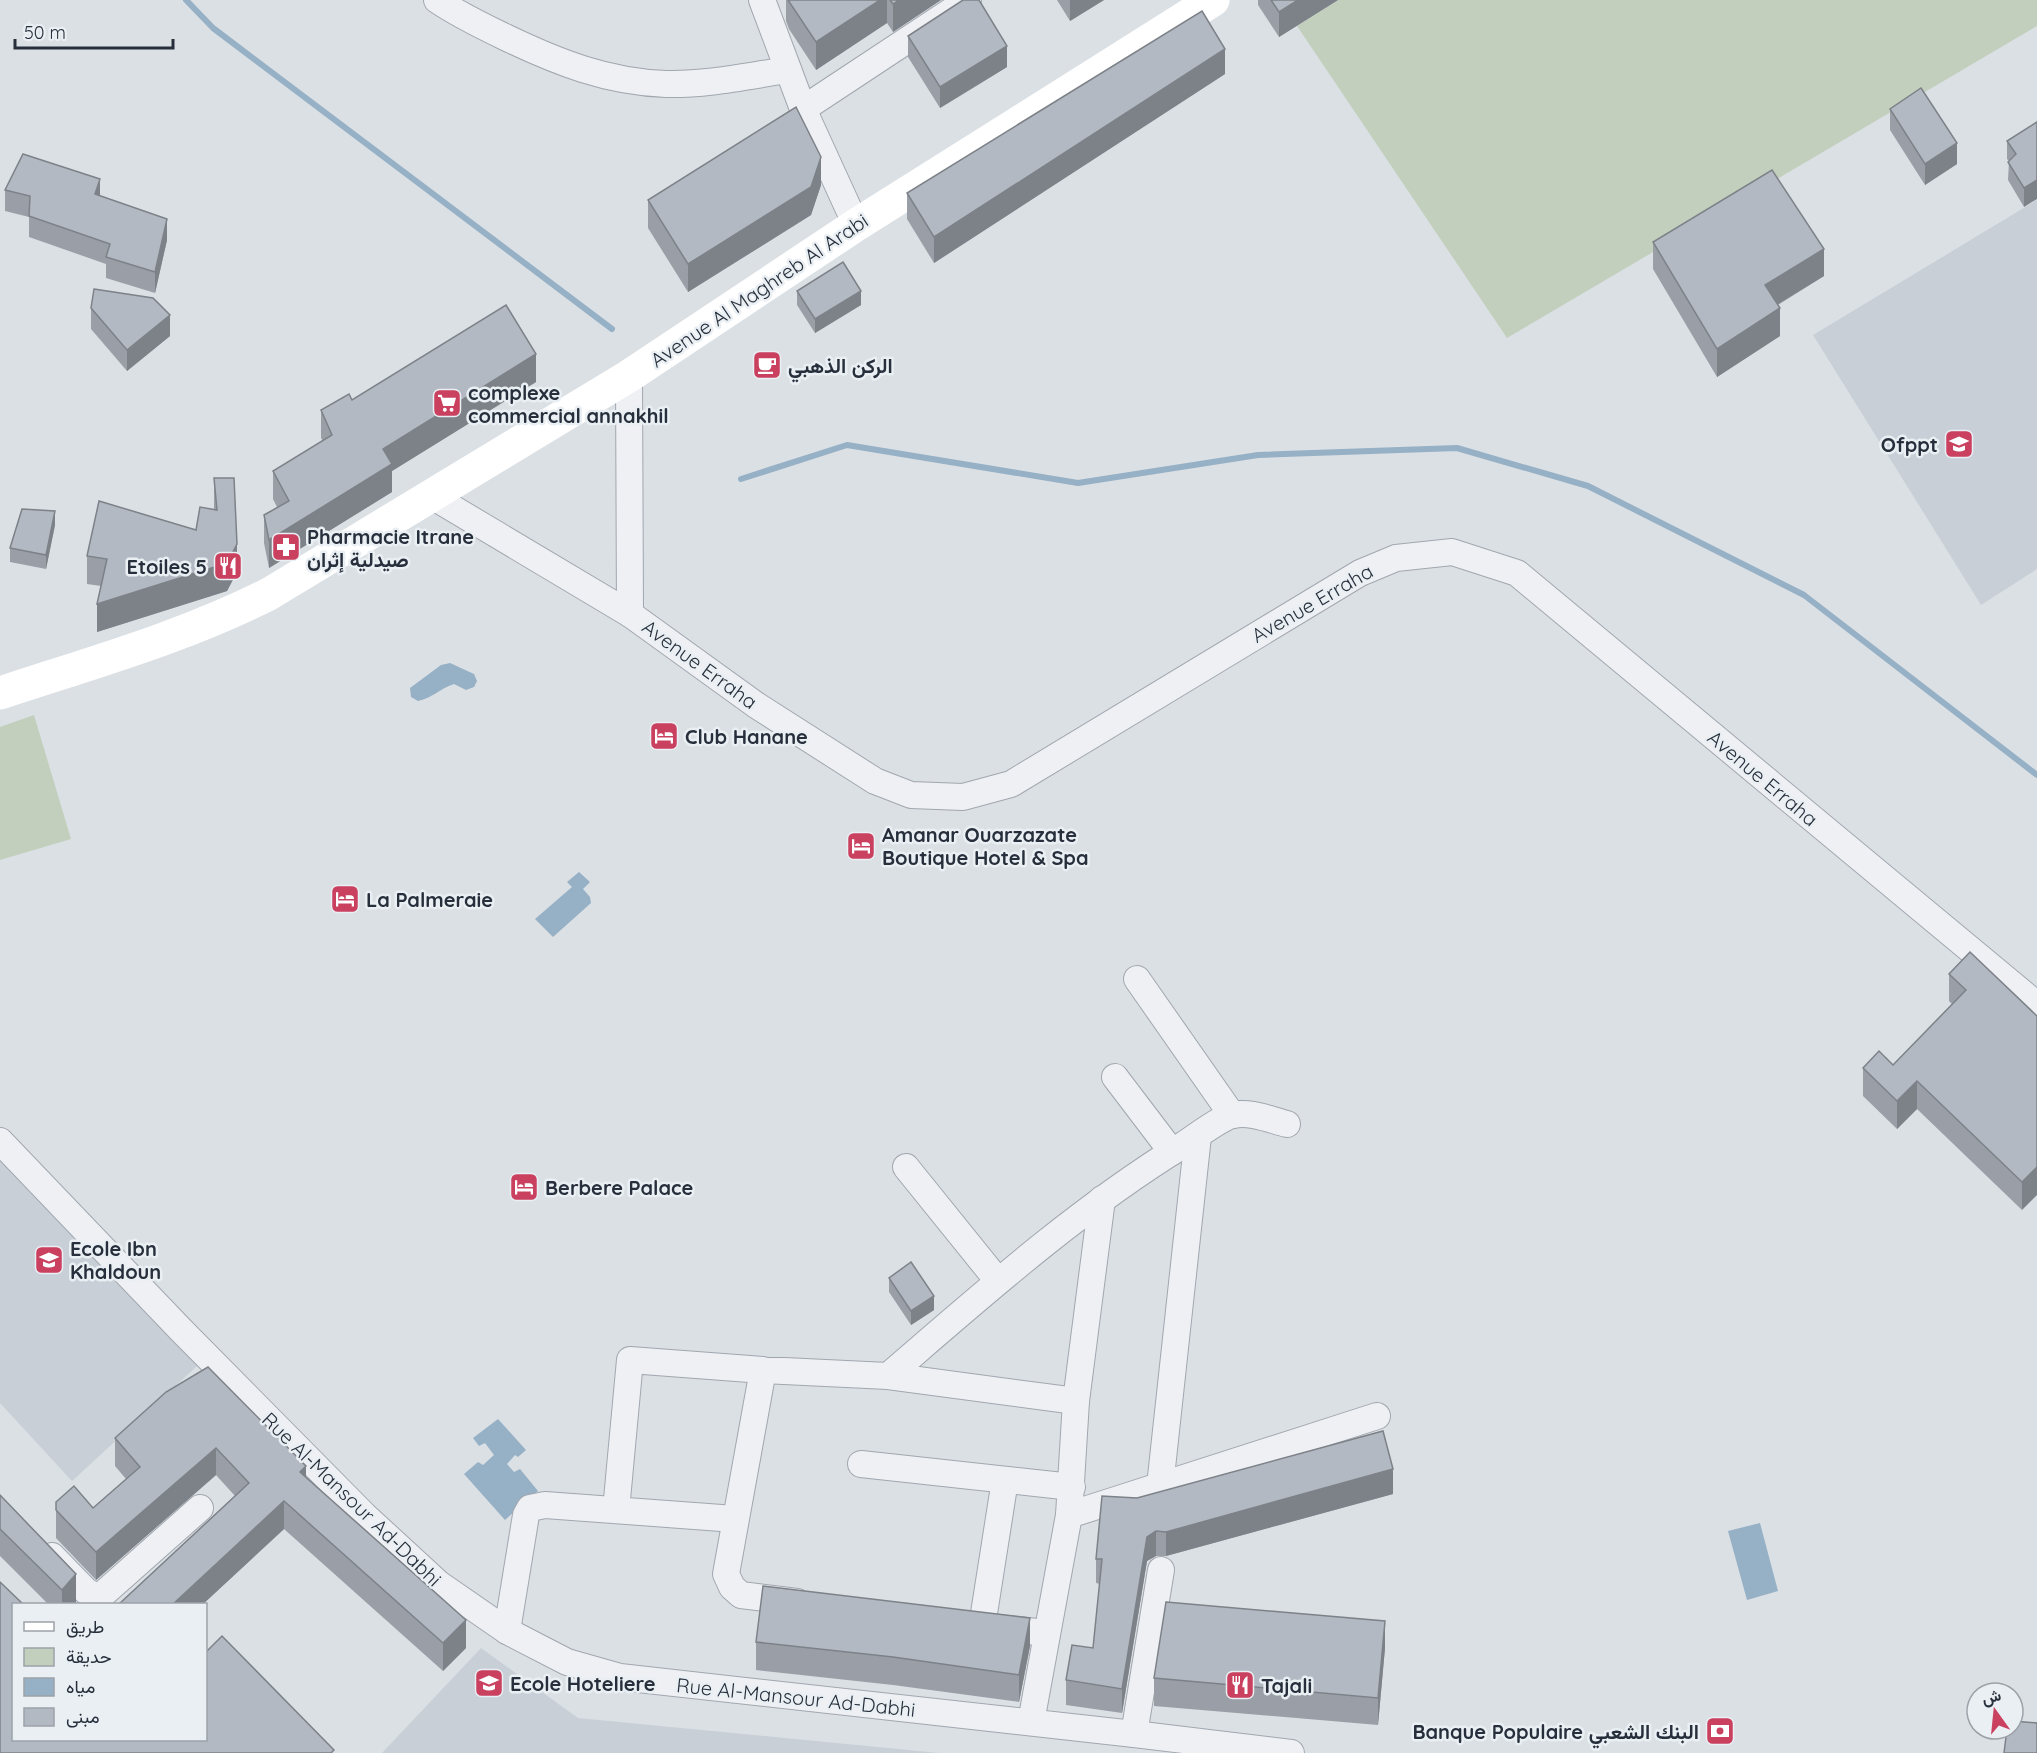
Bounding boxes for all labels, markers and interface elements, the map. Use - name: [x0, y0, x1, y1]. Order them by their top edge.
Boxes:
- scale bar: [15, 12, 172, 50]
- text: 50 m: [24, 21, 66, 44]
- street label: Avenue Al Maghreb Al Arabi: [645, 208, 873, 372]
- cafe icon: الركن الذهبي: [751, 349, 783, 381]
- place label: الركن الذهبي: [788, 353, 893, 383]
- place label: complexe commercial annakhil: [468, 380, 669, 428]
- supermarket icon: complexe commercial annakhil: [431, 387, 463, 419]
- school or university icon: Ofppt: [1943, 428, 1975, 460]
- place label: Ofppt: [1881, 432, 1938, 457]
- place label: Pharmacie Itrane صيدلية إثران: [307, 524, 474, 573]
- pharmacy icon: Pharmacie Itrane صيدلية إثران: [270, 531, 302, 563]
- restaurant icon: Etoiles 5: [212, 550, 244, 582]
- place label: Etoiles 5: [127, 554, 207, 579]
- street label: Avenue Erraha: [1247, 558, 1377, 648]
- street label: Avenue Erraha: [638, 614, 762, 714]
- hotel icon: Club Hanane: [648, 720, 680, 752]
- place label: Club Hanane: [685, 724, 808, 749]
- street label: Avenue Erraha: [1703, 725, 1823, 831]
- place label: Amanar Ouarzazate Boutique Hotel & Spa: [882, 822, 1088, 870]
- hotel icon: Amanar Ouarzazate Boutique Hotel & Spa: [845, 830, 877, 862]
- hotel icon: La Palmeraie: [329, 883, 361, 915]
- place label: La Palmeraie: [366, 887, 493, 912]
- hotel icon: Berbere Palace: [508, 1171, 540, 1203]
- place label: Berbere Palace: [545, 1175, 693, 1200]
- place label: Ecole Ibn Khaldoun: [70, 1236, 161, 1284]
- school or university icon: Ecole Ibn Khaldoun: [33, 1244, 65, 1276]
- street label: Rue Al-Mansour Ad-Dabhi: [257, 1407, 447, 1591]
- legend: [12, 1603, 207, 1741]
- text: طريق: [66, 1615, 104, 1638]
- text: حديقة: [66, 1645, 112, 1668]
- school or university icon: Ecole Hoteliere: [473, 1667, 505, 1699]
- restaurant icon: Tajali: [1224, 1669, 1256, 1701]
- place label: Ecole Hoteliere: [510, 1671, 656, 1696]
- street label: Rue Al-Mansour Ad-Dabhi: [675, 1672, 917, 1722]
- place label: Tajali: [1261, 1673, 1312, 1698]
- text: مياه: [66, 1675, 95, 1698]
- north arrow: [1965, 1681, 2025, 1741]
- text: ش: [1979, 1684, 2003, 1709]
- text: مبنى: [66, 1705, 100, 1728]
- bank icon: Banque Populaire البنك الشعبي: [1704, 1715, 1736, 1747]
- place label: Banque Populaire البنك الشعبي: [1412, 1719, 1699, 1749]

